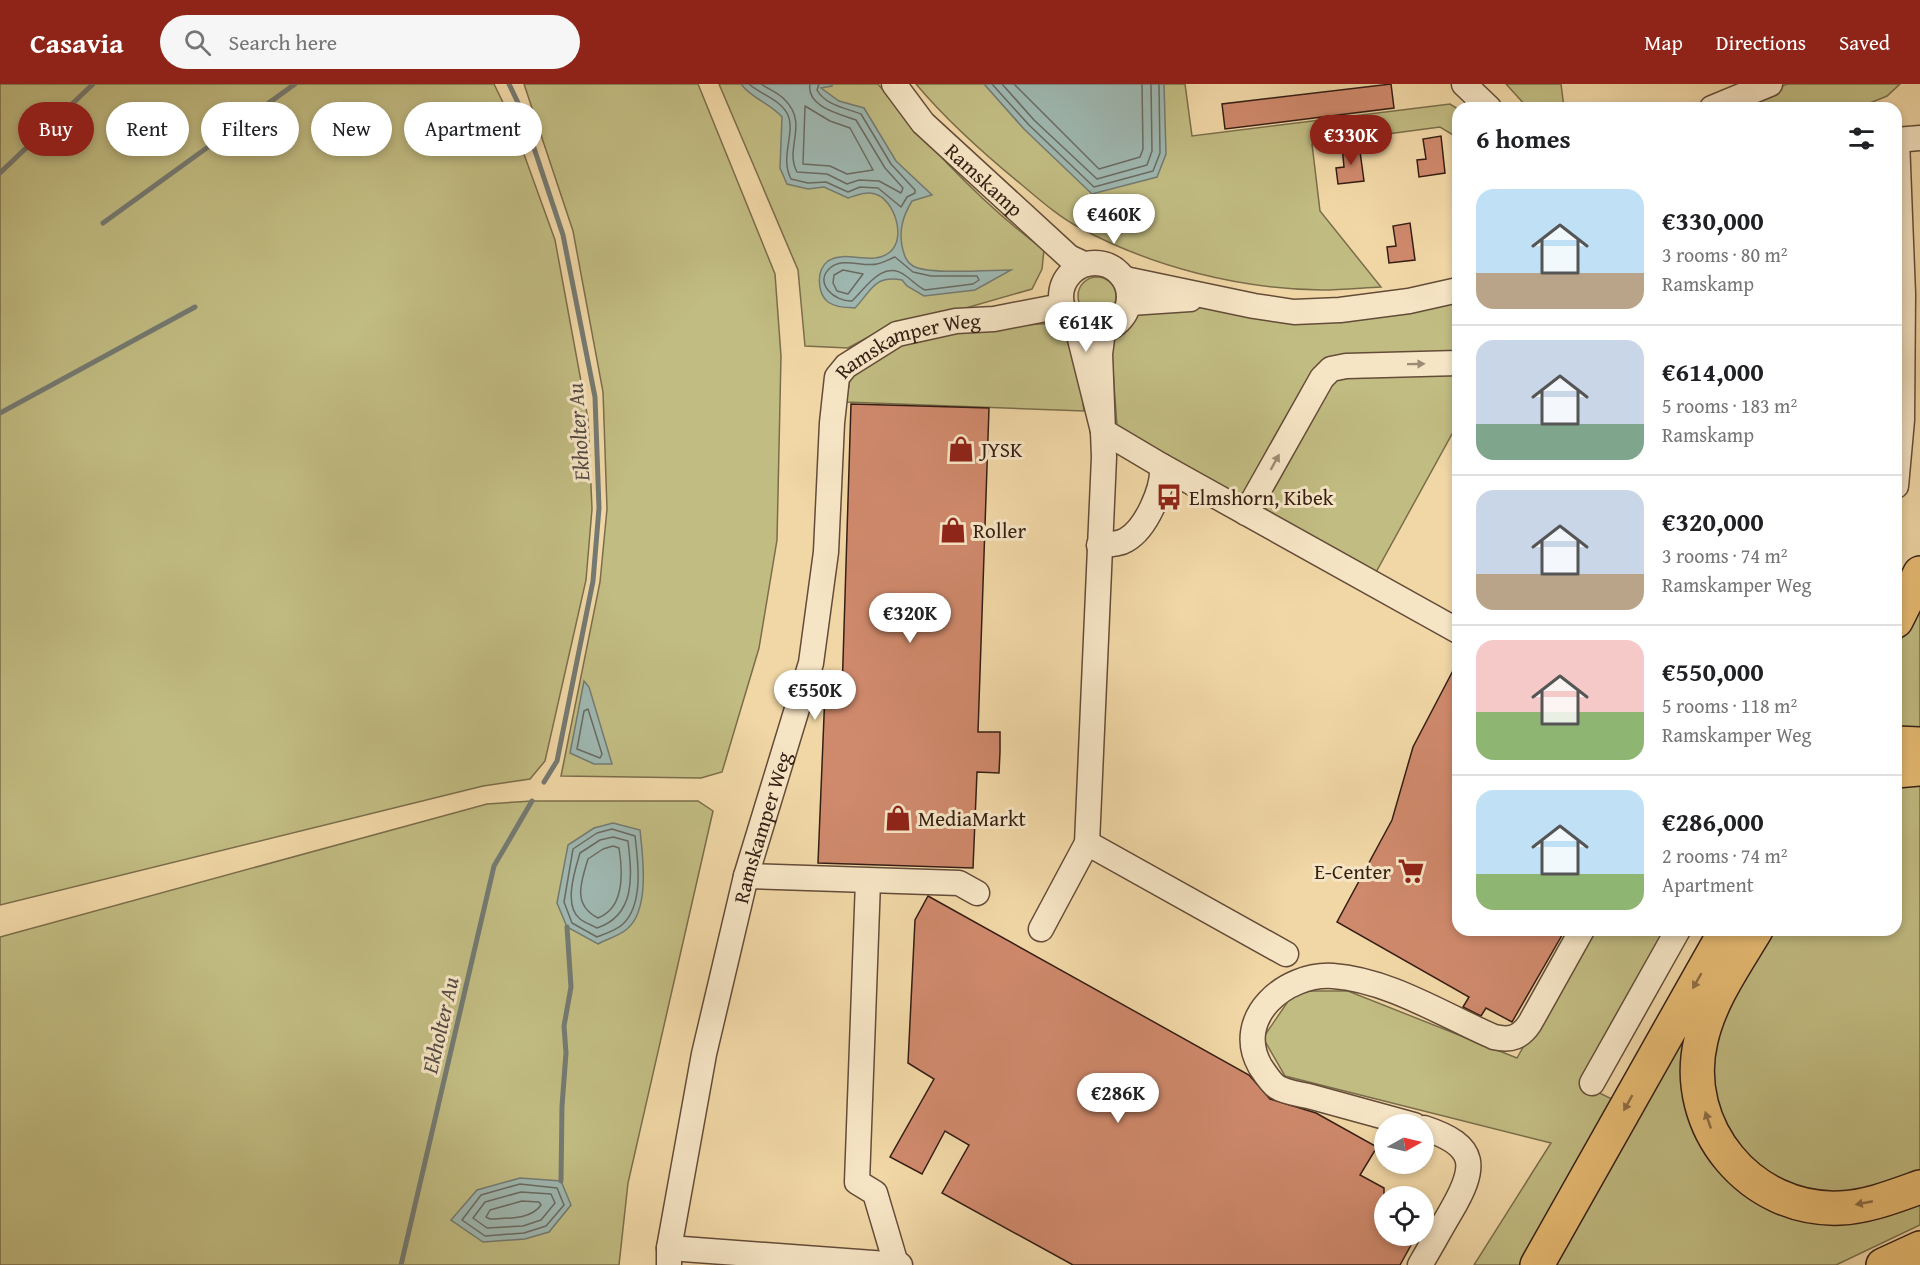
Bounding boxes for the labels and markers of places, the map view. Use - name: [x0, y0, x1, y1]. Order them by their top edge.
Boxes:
- pin: €330K: [1309, 115, 1393, 166]
- pin: €460K: [1072, 194, 1156, 245]
- pin: €614K: [1044, 302, 1128, 353]
- shop icon: JYSK: [946, 434, 976, 464]
- place label: JYSK: [978, 434, 1023, 465]
- bus stop icon: Elmshorn, Kibek: [1154, 482, 1184, 512]
- place label: Elmshorn, Kibek: [1189, 482, 1334, 513]
- shop icon: Roller: [938, 515, 968, 545]
- place label: Roller: [973, 515, 1026, 546]
- pin: €320K: [868, 593, 952, 644]
- pin: €550K: [773, 670, 857, 721]
- shop icon: MediaMarkt: [883, 803, 913, 833]
- place label: MediaMarkt: [918, 803, 1027, 834]
- place label: E-Center: [1314, 856, 1391, 887]
- supermarket icon: E-Center: [1396, 856, 1426, 886]
- pin: €286K: [1076, 1073, 1160, 1124]

